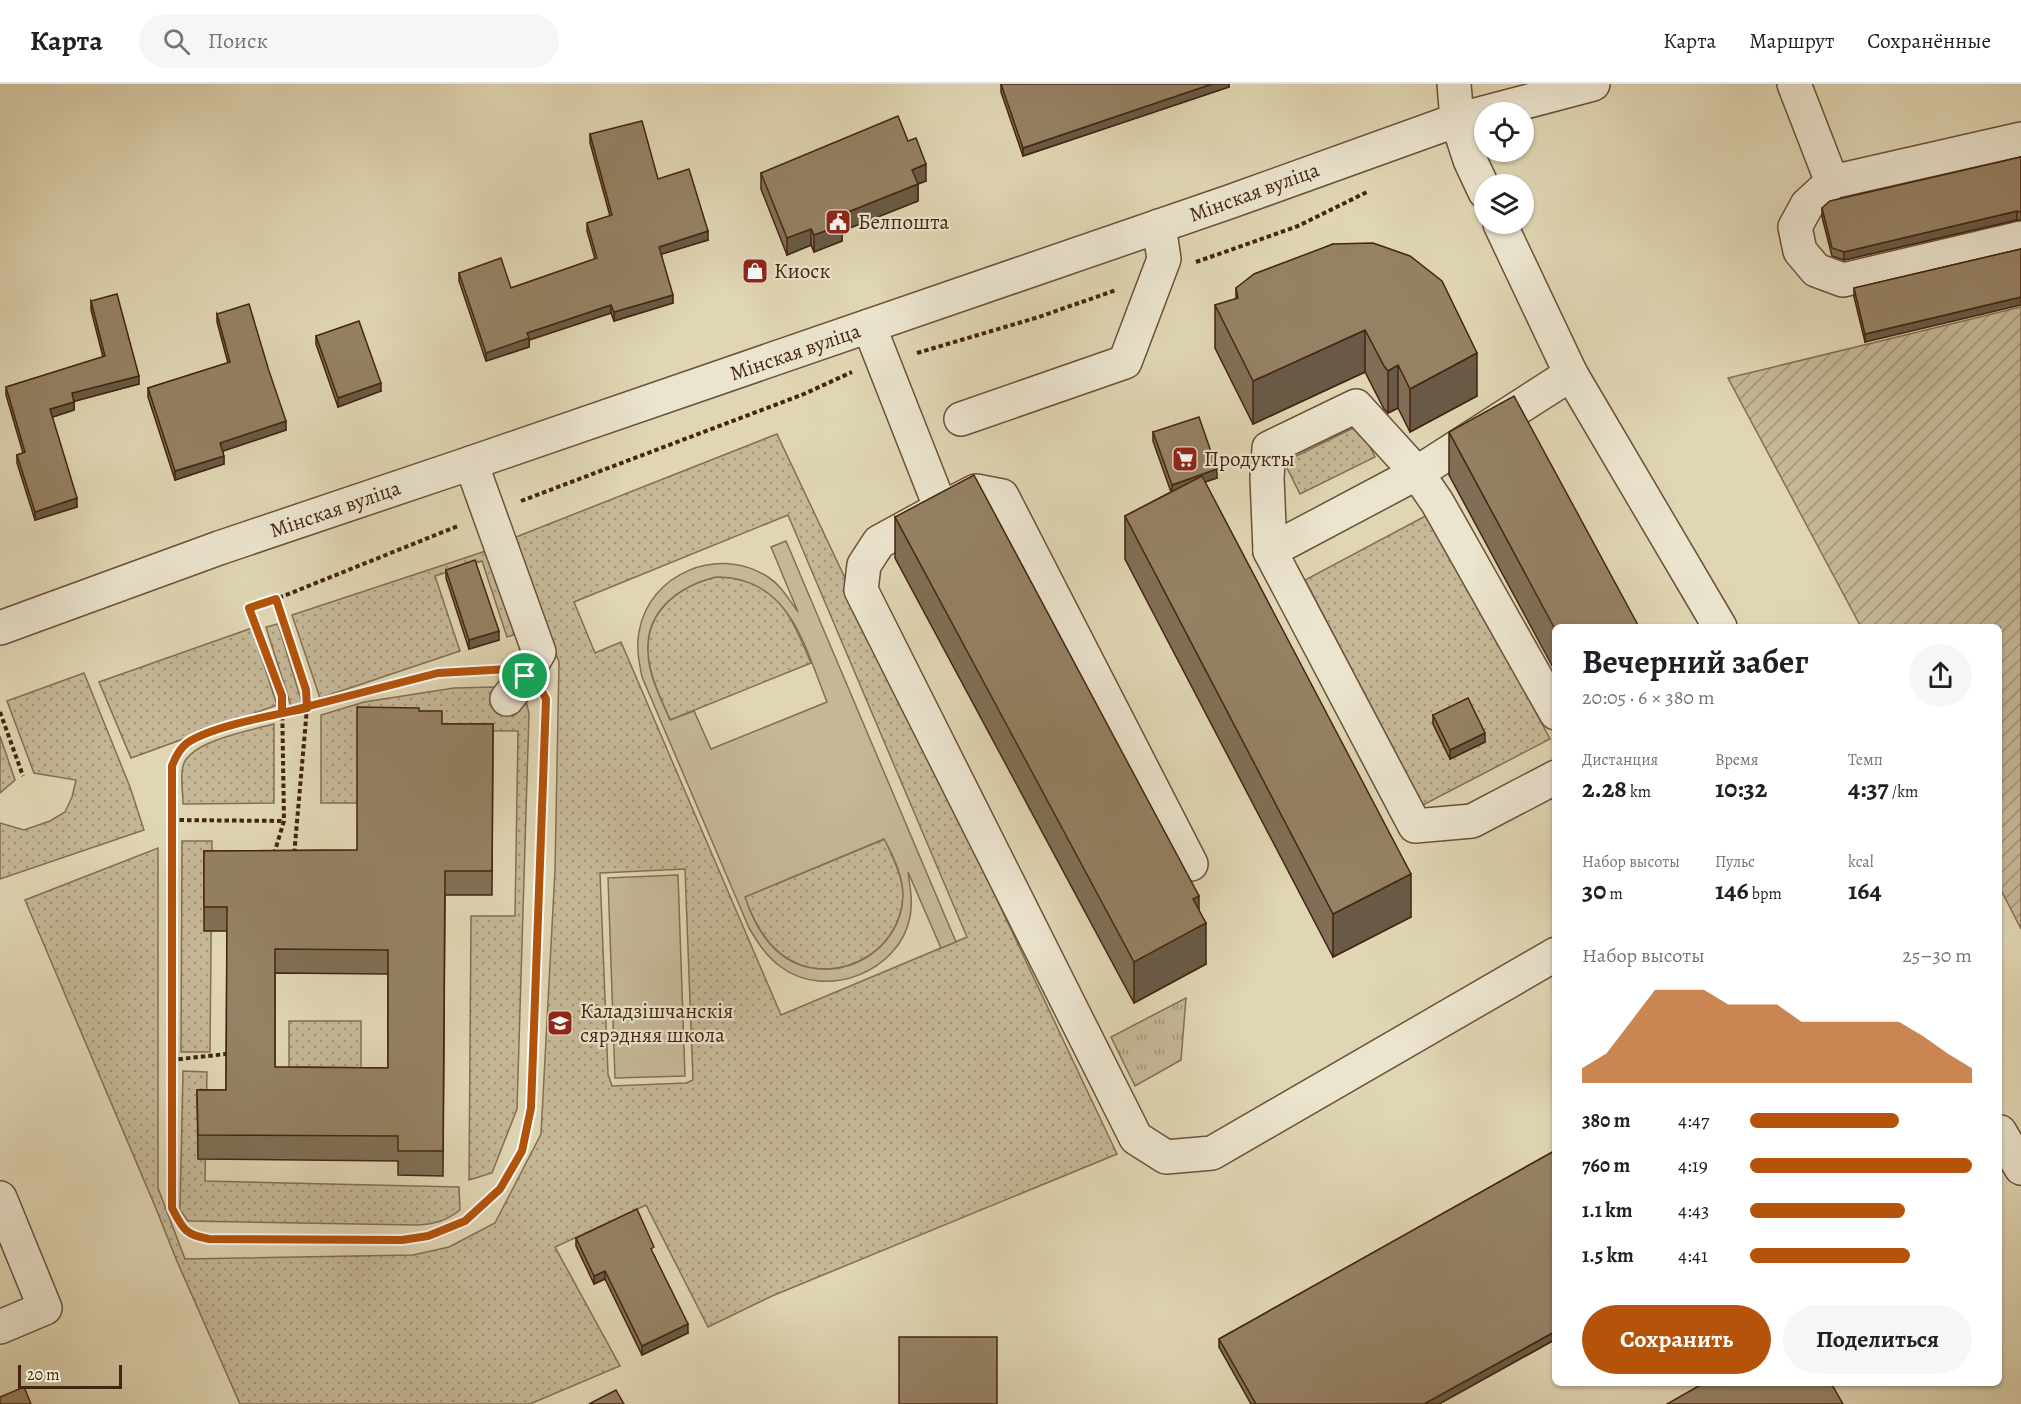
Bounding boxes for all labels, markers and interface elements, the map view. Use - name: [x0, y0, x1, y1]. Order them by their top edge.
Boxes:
- search box: [139, 14, 559, 68]
- text: Карта: [30, 22, 103, 60]
- icon: search: [160, 25, 193, 58]
- text: Поиск: [208, 26, 268, 56]
- text: Карта: [1663, 27, 1716, 55]
- text: Маршрут: [1749, 27, 1834, 55]
- text: Сохранённые: [1867, 27, 1991, 55]
- map controls: [1474, 102, 1534, 234]
- button: locate: [1474, 102, 1534, 162]
- street label: Мінская вуліца: [1185, 155, 1323, 228]
- button: layers: [1474, 174, 1534, 234]
- public building icon: Белпошта: [823, 207, 853, 237]
- place label: Белпошта: [858, 208, 950, 236]
- shop icon: Киоск: [740, 256, 770, 286]
- place label: Киоск: [774, 257, 830, 285]
- street label: Мінская вуліца: [726, 316, 864, 387]
- supermarket icon: Продукты: [1170, 444, 1200, 474]
- place label: Продукты: [1204, 445, 1295, 473]
- street label: Мінская вуліца: [266, 473, 404, 544]
- text: Вечерний забег: [1582, 639, 1809, 684]
- button: share: [1909, 644, 1972, 707]
- pin: [499, 650, 550, 701]
- icon: arrive: [508, 659, 541, 692]
- text: 20:05 · 6 × 380 m: [1582, 684, 1715, 711]
- text: Дистанция: [1582, 749, 1658, 771]
- text: Время: [1715, 749, 1759, 771]
- text: Темп: [1848, 749, 1883, 771]
- text: 2.28: [1582, 771, 1627, 806]
- text: 10:32: [1715, 771, 1767, 806]
- text: 4:37: [1848, 771, 1889, 806]
- text: km: [1627, 781, 1651, 803]
- text: /km: [1889, 781, 1918, 803]
- text: Набор высоты: [1582, 851, 1680, 873]
- text: Пульс: [1715, 851, 1755, 873]
- text: kcal: [1848, 851, 1874, 873]
- text: 30: [1582, 873, 1606, 908]
- text: 146: [1715, 873, 1749, 908]
- text: 164: [1848, 873, 1882, 908]
- text: m: [1606, 883, 1623, 905]
- text: bpm: [1749, 883, 1782, 905]
- text: Набор высоты: [1582, 942, 1705, 969]
- text: 25–30 m: [1902, 942, 1972, 969]
- place label: Каладзішчанскія сярэдняя школа: [580, 997, 733, 1049]
- school or university icon: Каладзішчанскія сярэдняя школа: [545, 1008, 575, 1038]
- text: 380 m: [1582, 1107, 1631, 1134]
- text: 4:47: [1678, 1107, 1709, 1134]
- text: 760 m: [1582, 1152, 1630, 1179]
- text: 4:19: [1678, 1152, 1708, 1179]
- text: 1.1 km: [1582, 1197, 1632, 1224]
- text: 4:43: [1678, 1197, 1709, 1224]
- text: 1.5 km: [1582, 1242, 1634, 1269]
- text: 4:41: [1678, 1242, 1708, 1269]
- button: Сохранить: [1582, 1305, 1771, 1374]
- button: Поделиться: [1783, 1305, 1972, 1374]
- scale bar: [18, 1362, 122, 1390]
- text: 20 m: [27, 1364, 60, 1386]

